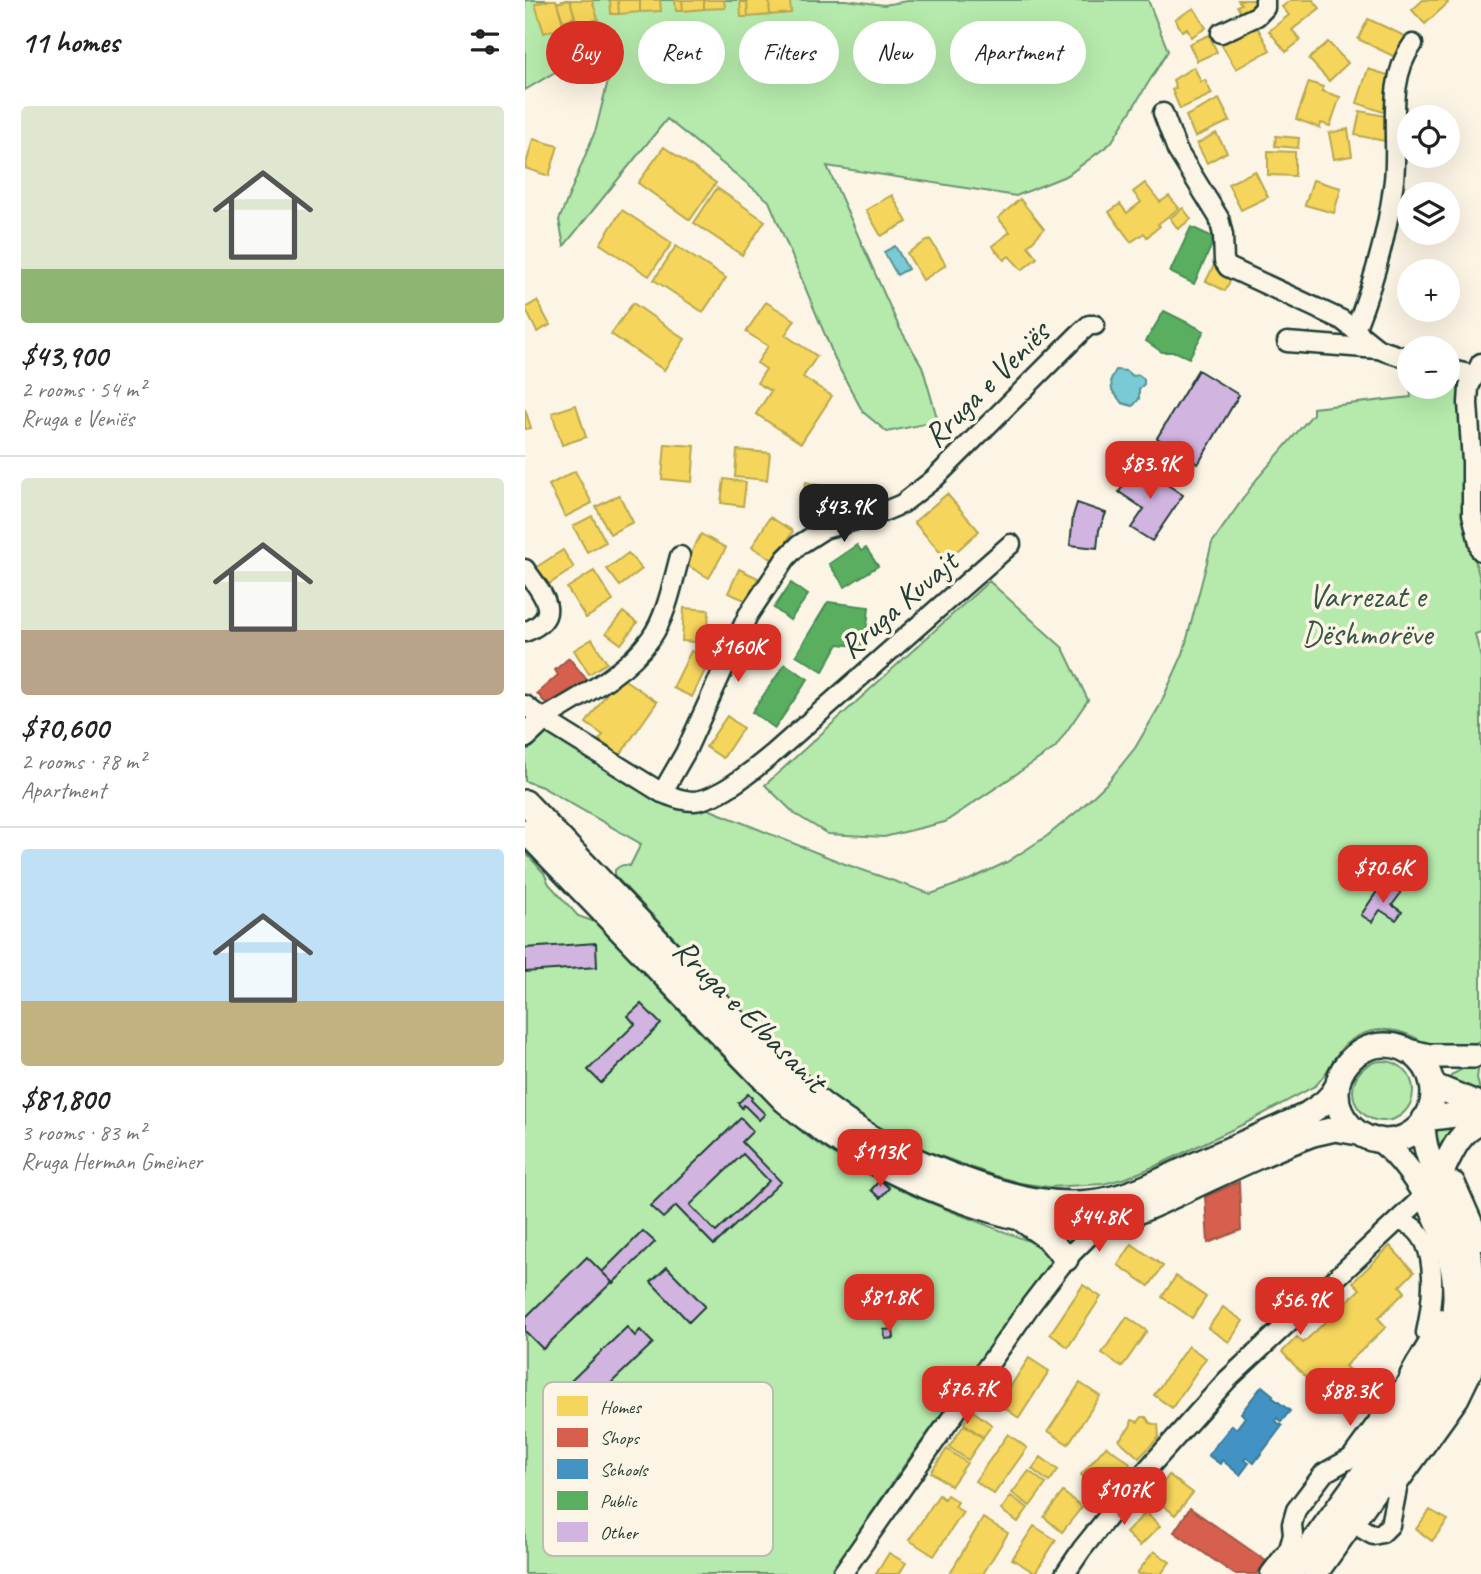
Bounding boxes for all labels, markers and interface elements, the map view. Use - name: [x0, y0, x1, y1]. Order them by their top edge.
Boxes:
- chip: Buy: [546, 21, 624, 84]
- chip: Rent: [638, 21, 725, 84]
- chip: Filters: [739, 21, 839, 84]
- chip: New: [853, 21, 936, 84]
- chip: Apartment: [950, 21, 1086, 84]
- text: 11 homes: [21, 23, 119, 61]
- icon: filters: [466, 23, 504, 61]
- map controls: [1397, 105, 1460, 399]
- button: locate: [1397, 105, 1460, 168]
- icon: home: [200, 152, 326, 278]
- button: layers: [1397, 182, 1460, 245]
- button: +: [1397, 259, 1460, 322]
- street label: Rruga e Veniës: [914, 310, 1060, 456]
- button: −: [1397, 336, 1460, 399]
- text: $43,900: [21, 337, 108, 375]
- text: 2 rooms · 54 m²: [21, 375, 145, 404]
- text: Rruga e Veniës: [21, 404, 134, 433]
- pin: $83.9K: [1093, 442, 1207, 501]
- text: $83.9K: [1121, 449, 1179, 478]
- pin: $43.9K: [787, 484, 901, 544]
- text: $43.9K: [815, 492, 873, 521]
- icon: home: [200, 524, 326, 650]
- street label: Rruga Kuvajt: [830, 539, 969, 667]
- park label: Varrezat e Dëshmorëve: [1302, 575, 1434, 655]
- pin: $160K: [689, 624, 787, 684]
- text: $160K: [711, 632, 765, 661]
- text: $70,600: [21, 709, 108, 747]
- text: 2 rooms · 78 m²: [21, 747, 145, 776]
- text: Apartment: [21, 776, 106, 805]
- pin: $70.6K: [1326, 846, 1440, 905]
- text: $70.6K: [1354, 853, 1412, 882]
- icon: home: [200, 895, 326, 1021]
- street label: Rruga e Elbasanit: [664, 929, 838, 1103]
- text: $81,800: [21, 1080, 108, 1118]
- text: 3 rooms · 83 m²: [21, 1118, 145, 1147]
- pin: $113K: [831, 1130, 929, 1189]
- text: $113K: [853, 1137, 907, 1166]
- text: Rruga Herman Gmeiner: [21, 1147, 202, 1176]
- pin: $44.8K: [1042, 1194, 1156, 1254]
- text: $44.8K: [1070, 1202, 1128, 1231]
- pin: $81.8K: [832, 1274, 946, 1334]
- pin: $56.9K: [1243, 1278, 1357, 1337]
- text: $81.8K: [860, 1282, 918, 1311]
- text: $56.9K: [1271, 1285, 1329, 1314]
- pin: $76.7K: [910, 1366, 1024, 1426]
- pin: $88.3K: [1293, 1368, 1407, 1428]
- text: $76.7K: [938, 1374, 996, 1403]
- text: $88.3K: [1321, 1376, 1379, 1405]
- legend: [543, 1382, 773, 1556]
- text: Homes: [600, 1395, 642, 1419]
- text: Shops: [600, 1426, 640, 1450]
- text: Schools: [600, 1458, 650, 1482]
- pin: $107K: [1075, 1468, 1173, 1527]
- text: $107K: [1098, 1475, 1151, 1504]
- text: Public: [600, 1489, 638, 1513]
- text: Other: [600, 1521, 640, 1545]

